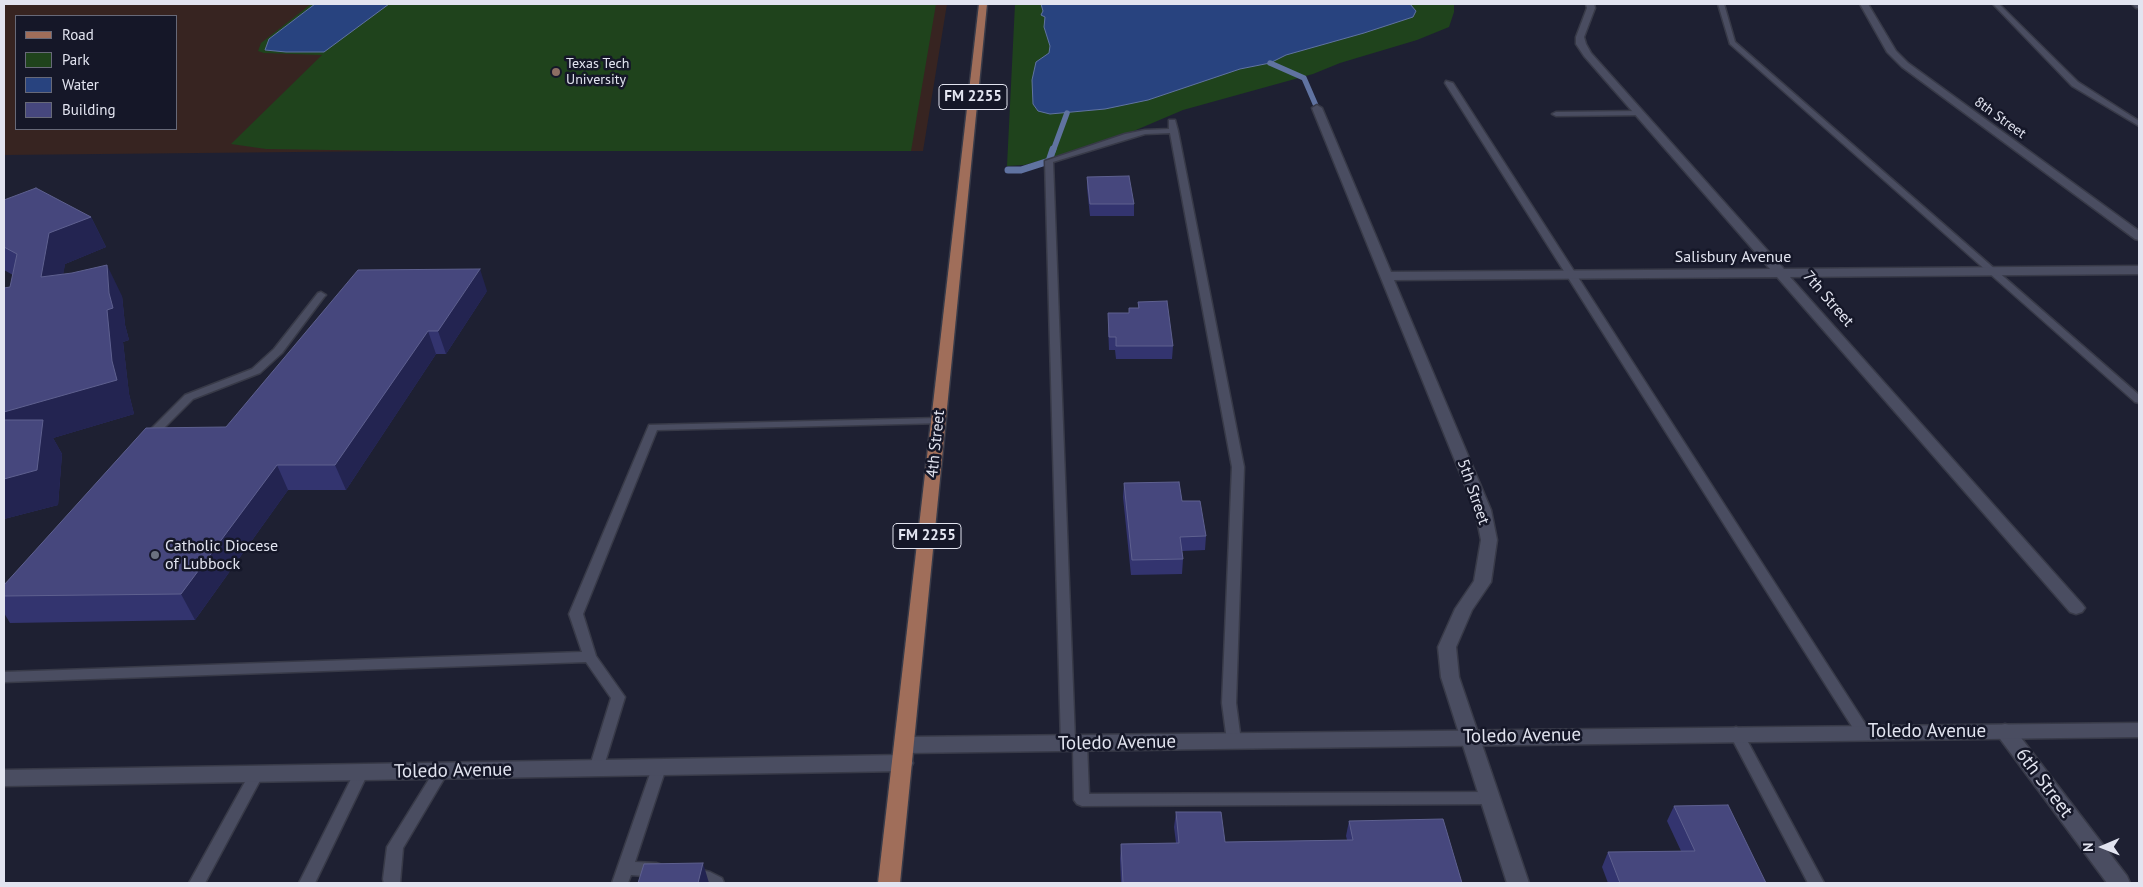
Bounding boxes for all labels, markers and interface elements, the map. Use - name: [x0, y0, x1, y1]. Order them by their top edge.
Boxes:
- legend: [15, 15, 178, 130]
- text: Road: [62, 25, 94, 44]
- text: Park: [62, 50, 90, 69]
- place label: Texas Tech University: [566, 56, 629, 88]
- marker: Texas Tech University: [550, 66, 562, 78]
- text: Water: [62, 75, 99, 94]
- road number: FM 2255: [939, 84, 1007, 110]
- street label: 8th Street: [1971, 94, 2029, 142]
- text: Building: [62, 100, 116, 119]
- street label: Salisbury Avenue: [1675, 247, 1791, 267]
- street label: 7th Street: [1799, 267, 1857, 331]
- street label: 4th Street: [923, 409, 949, 479]
- street label: 5th Street: [1453, 457, 1493, 527]
- road number: FM 2255: [893, 524, 961, 548]
- place label: Catholic Diocese of Lubbock: [165, 536, 278, 574]
- marker: Catholic Diocese of Lubbock: [149, 549, 161, 561]
- street label: Toledo Avenue: [1868, 721, 1986, 743]
- street label: Toledo Avenue: [1463, 724, 1581, 748]
- street label: Toledo Avenue: [1058, 731, 1176, 755]
- street label: 6th Street: [2011, 744, 2077, 822]
- street label: Toledo Avenue: [394, 759, 512, 783]
- north arrow: [2078, 822, 2128, 872]
- text: N: [2079, 843, 2097, 852]

